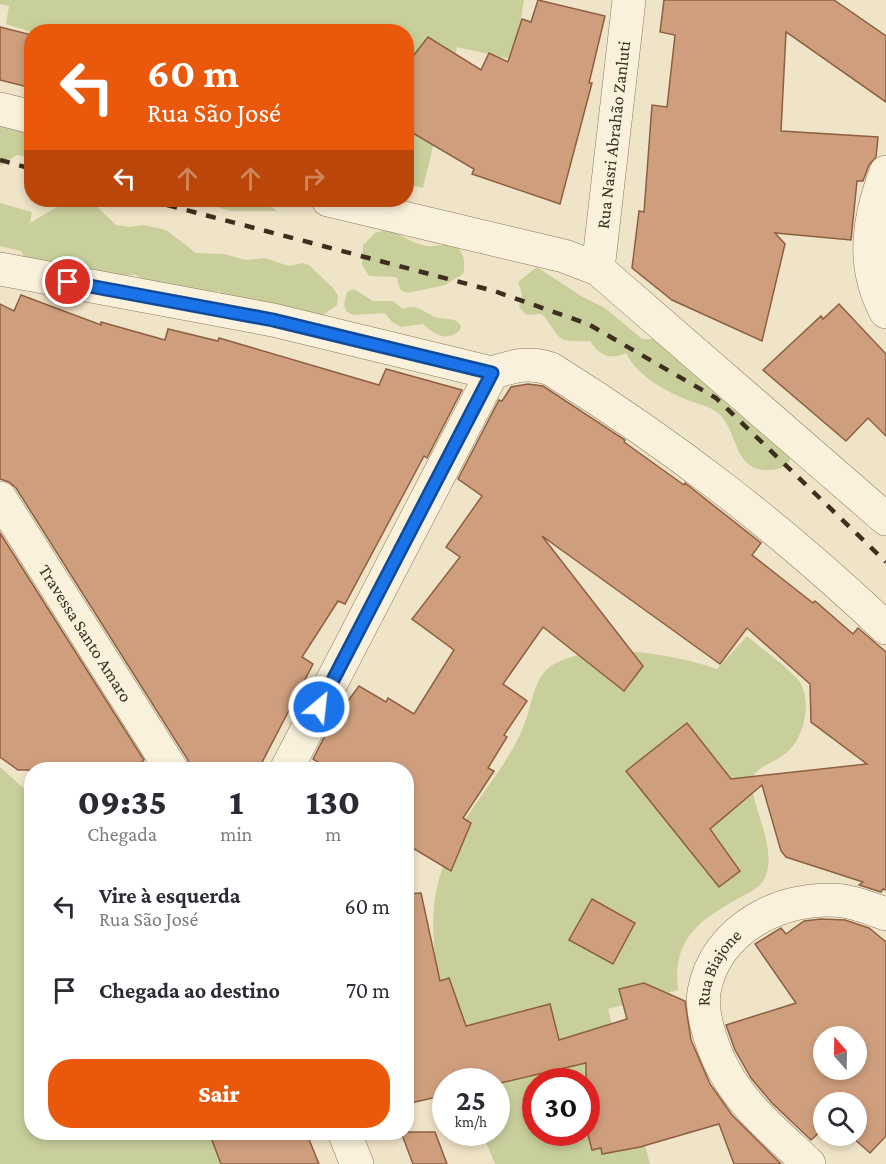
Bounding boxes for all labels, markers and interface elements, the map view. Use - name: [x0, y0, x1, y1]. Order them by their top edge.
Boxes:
- street label: Rua Nasri Abrahão Zanluti: [593, 39, 634, 230]
- icon: left: [48, 48, 126, 126]
- text: 60 m: [147, 49, 239, 96]
- text: Rua São José: [147, 98, 281, 128]
- icon: left: [108, 162, 141, 195]
- icon: ahead: [171, 162, 204, 195]
- icon: ahead: [234, 162, 267, 195]
- icon: right: [297, 162, 330, 195]
- pin: [42, 256, 93, 307]
- icon: arrive: [51, 265, 84, 298]
- street label: Travessa Santo Amaro: [35, 561, 136, 706]
- position arrow: [287, 675, 351, 739]
- text: 09:35: [78, 782, 167, 822]
- text: 1: [229, 782, 243, 822]
- text: 130: [306, 782, 360, 822]
- text: Chegada: [87, 823, 157, 845]
- text: min: [220, 823, 252, 845]
- text: m: [325, 823, 341, 845]
- text: Vire à esquerda: [99, 883, 240, 908]
- icon: left: [48, 890, 81, 923]
- text: 60 m: [345, 894, 390, 919]
- text: Rua São José: [99, 908, 198, 930]
- street label: Rua Biajone: [693, 925, 745, 1006]
- icon: arrive: [48, 974, 81, 1007]
- text: Chegada ao destino: [99, 978, 280, 1003]
- text: 70 m: [346, 978, 390, 1003]
- north arrow: [813, 1026, 867, 1080]
- map controls: [813, 1026, 867, 1146]
- button: Sair: [48, 1059, 390, 1128]
- speed limit sign: 30: [522, 1068, 600, 1146]
- text: 25: [456, 1083, 486, 1116]
- button: search: [813, 1092, 867, 1146]
- text: km/h: [455, 1114, 487, 1130]

